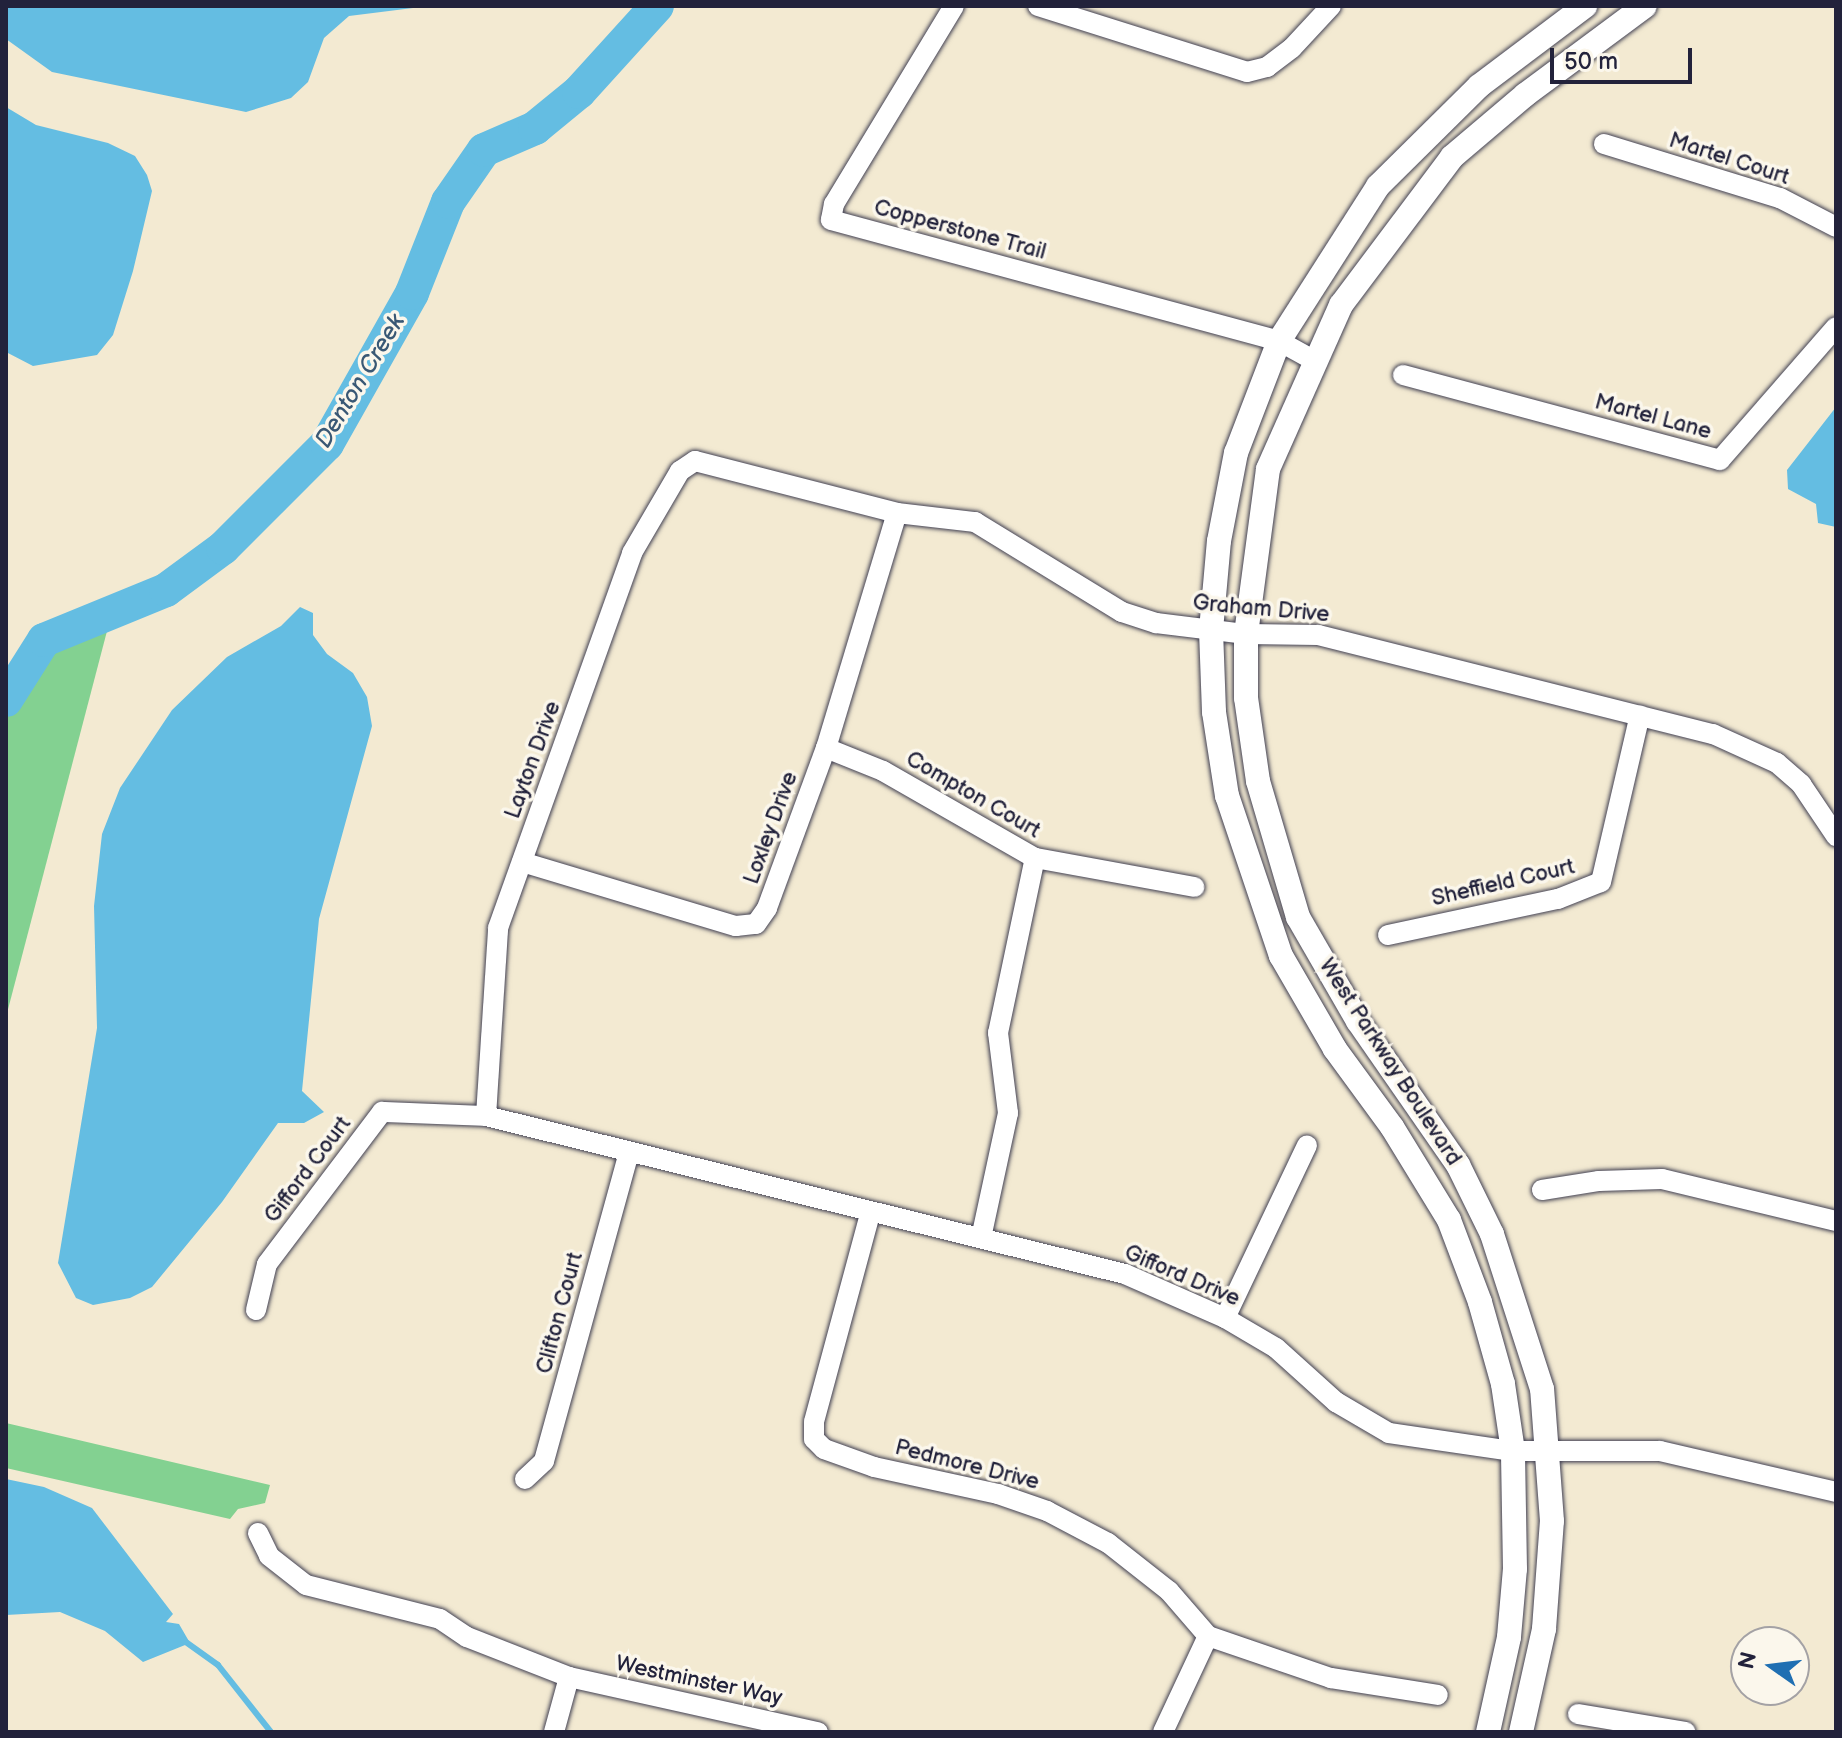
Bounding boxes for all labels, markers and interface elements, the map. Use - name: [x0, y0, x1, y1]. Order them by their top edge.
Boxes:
- scale bar: [1554, 32, 1696, 82]
- text: 50 m: [1564, 47, 1618, 76]
- street label: Martel Court: [1666, 127, 1792, 191]
- street label: Copperstone Trail: [871, 194, 1049, 266]
- water label: Denton Creek: [309, 309, 411, 453]
- street label: Martel Lane: [1592, 389, 1714, 445]
- street label: Graham Drive: [1192, 590, 1330, 628]
- street label: Layton Drive: [500, 698, 566, 822]
- street label: Compton Court: [901, 746, 1045, 844]
- street label: Loxley Drive: [738, 767, 804, 889]
- street label: Sheffield Court: [1429, 854, 1577, 912]
- street label: West Parkway Boulevard: [1313, 953, 1467, 1171]
- street label: Gifford Court: [259, 1112, 357, 1228]
- street label: Gifford Drive: [1120, 1240, 1244, 1312]
- street label: Clifton Court: [531, 1249, 589, 1377]
- street label: Pedmore Drive: [892, 1434, 1042, 1496]
- north arrow: [1730, 1626, 1810, 1706]
- text: N: [1733, 1649, 1763, 1672]
- street label: Westminster Way: [613, 1650, 785, 1712]

